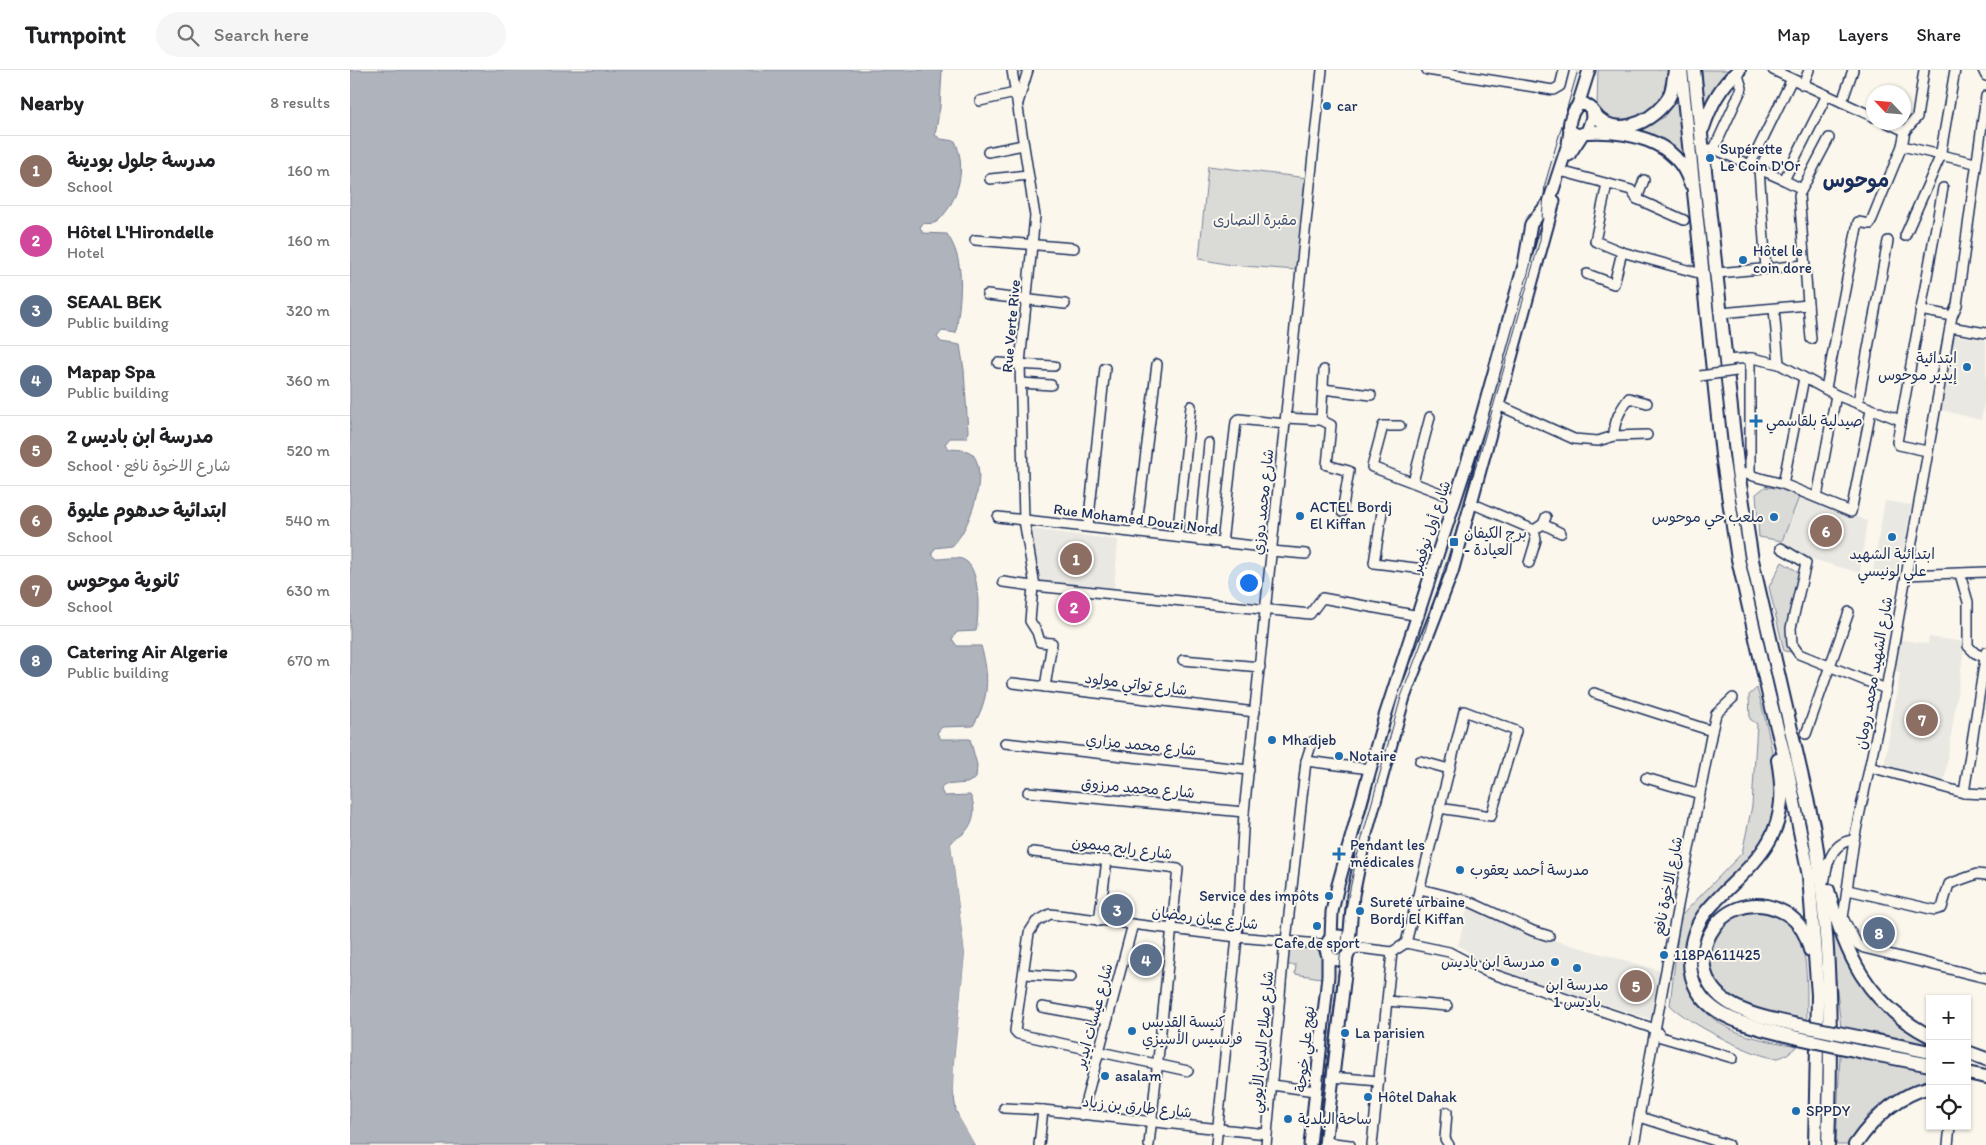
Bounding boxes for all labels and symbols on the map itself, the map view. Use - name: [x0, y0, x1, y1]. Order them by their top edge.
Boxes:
- north arrow: [1866, 85, 1911, 130]
- place label: car: [1337, 97, 1358, 115]
- marker: car: [1321, 100, 1333, 112]
- place label: Supérette Le Coin D'Or: [1720, 140, 1801, 175]
- marker: Supérette Le Coin D'Or: [1704, 152, 1716, 164]
- district label: موحوس: [1823, 168, 1889, 193]
- park label: مقبرة النصارى: [1213, 211, 1297, 229]
- place label: Hôtel le coin dore: [1753, 242, 1812, 277]
- marker: Hôtel le coin dore: [1737, 254, 1749, 266]
- street label: Rue Verte Rive: [998, 279, 1024, 373]
- place label: ابتدائية إيدير موحوس: [1878, 349, 1957, 385]
- marker: ابتدائية إيدير موحوس: [1961, 361, 1973, 373]
- place label: صيدلية بلقاسمي: [1766, 412, 1863, 434]
- marker: صيدلية بلقاسمي: [1750, 415, 1762, 427]
- street label: شارع محمد دوزي: [1248, 448, 1280, 556]
- street label: شارع أول نوفمبر: [1407, 478, 1455, 578]
- place label: ACTEL Bordj El Kiffan: [1310, 498, 1392, 533]
- street label: Rue Mohamed Douzi Nord: [1053, 500, 1219, 538]
- place label: ملعب حي موحوس: [1652, 508, 1764, 530]
- marker: ACTEL Bordj El Kiffan: [1294, 510, 1306, 522]
- marker: ملعب حي موحوس: [1768, 511, 1780, 523]
- pin: 6: [1810, 512, 1842, 550]
- place label: برج الكيفان - العيادة: [1464, 524, 1527, 559]
- marker: ابتدائية الشهيد علي لونيسي: [1886, 531, 1898, 543]
- marker: برج الكيفان - العيادة: [1448, 536, 1460, 548]
- pin: 1: [1060, 540, 1092, 578]
- place label: ابتدائية الشهيد علي لونيسي: [1849, 545, 1935, 584]
- your location: [1236, 570, 1262, 596]
- pin: 2: [1058, 588, 1090, 626]
- street label: شارع الشهيد محمد رومان: [1852, 595, 1897, 751]
- street label: شارع تواتي مولود: [1083, 669, 1188, 703]
- pin: 7: [1906, 701, 1938, 739]
- street label: شارع محمد مزاري: [1085, 730, 1197, 762]
- place label: Mhadjeb: [1282, 731, 1337, 749]
- marker: Mhadjeb: [1266, 734, 1278, 746]
- place label: Notaire: [1349, 747, 1396, 765]
- marker: Notaire: [1333, 750, 1345, 762]
- street label: شارع محمد مرزوق: [1080, 774, 1195, 803]
- street label: شارع رابح ميمون: [1071, 833, 1173, 864]
- street label: شارع الاخوة نافع: [1650, 835, 1688, 937]
- place label: Pendant les médicales: [1350, 836, 1425, 871]
- marker: Pendant les médicales: [1332, 847, 1346, 861]
- place label: مدرسة أحمد يعقوب: [1470, 861, 1589, 879]
- marker: مدرسة أحمد يعقوب: [1454, 864, 1466, 876]
- place label: Service des impôts: [1199, 887, 1319, 905]
- marker: Service des impôts: [1323, 890, 1335, 902]
- pin: 3: [1101, 891, 1133, 929]
- place label: Sureté urbaine Bordj El Kiffan: [1370, 893, 1465, 928]
- street label: شارع عبان رمضان: [1151, 903, 1259, 934]
- marker: Sureté urbaine Bordj El Kiffan: [1354, 905, 1366, 917]
- pin: 8: [1863, 914, 1895, 952]
- marker: Cafe de sport: [1311, 920, 1323, 932]
- place label: Cafe de sport: [1274, 934, 1360, 952]
- pin: 4: [1130, 941, 1162, 979]
- place label: 118PA611425: [1674, 946, 1761, 964]
- marker: 118PA611425: [1658, 949, 1670, 961]
- place label: مدرسة ابن باديس: [1441, 953, 1545, 971]
- marker: مدرسة ابن باديس: [1549, 956, 1561, 968]
- street label: شارع عيسات ايدير: [1071, 961, 1118, 1073]
- marker: مدرسة ابن باديس 1: [1571, 962, 1583, 974]
- pin: 5: [1620, 967, 1652, 1005]
- street label: شارع صلاح الدين الأيوبي: [1246, 970, 1281, 1114]
- place label: مدرسة ابن باديس 1: [1545, 976, 1609, 1011]
- street label: نهج علي خوجة: [1292, 1005, 1322, 1093]
- place label: كنيسة القديس فرنسيس الأسيزي: [1142, 1013, 1243, 1050]
- place label: La parisien: [1355, 1024, 1425, 1042]
- marker: كنيسة القديس فرنسيس الأسيزي: [1126, 1025, 1138, 1037]
- marker: La parisien: [1339, 1027, 1351, 1039]
- place label: asalam: [1115, 1067, 1162, 1085]
- marker: asalam: [1099, 1070, 1111, 1082]
- place label: Hôtel Dahak: [1378, 1088, 1457, 1106]
- marker: Hôtel Dahak: [1362, 1091, 1374, 1103]
- street label: شارع طارق بن زياد: [1081, 1092, 1193, 1123]
- place label: SPPDY: [1806, 1102, 1851, 1120]
- marker: SPPDY: [1790, 1105, 1802, 1117]
- place label: ساحة البلدية: [1298, 1110, 1372, 1128]
- marker: ساحة البلدية: [1282, 1113, 1294, 1125]

